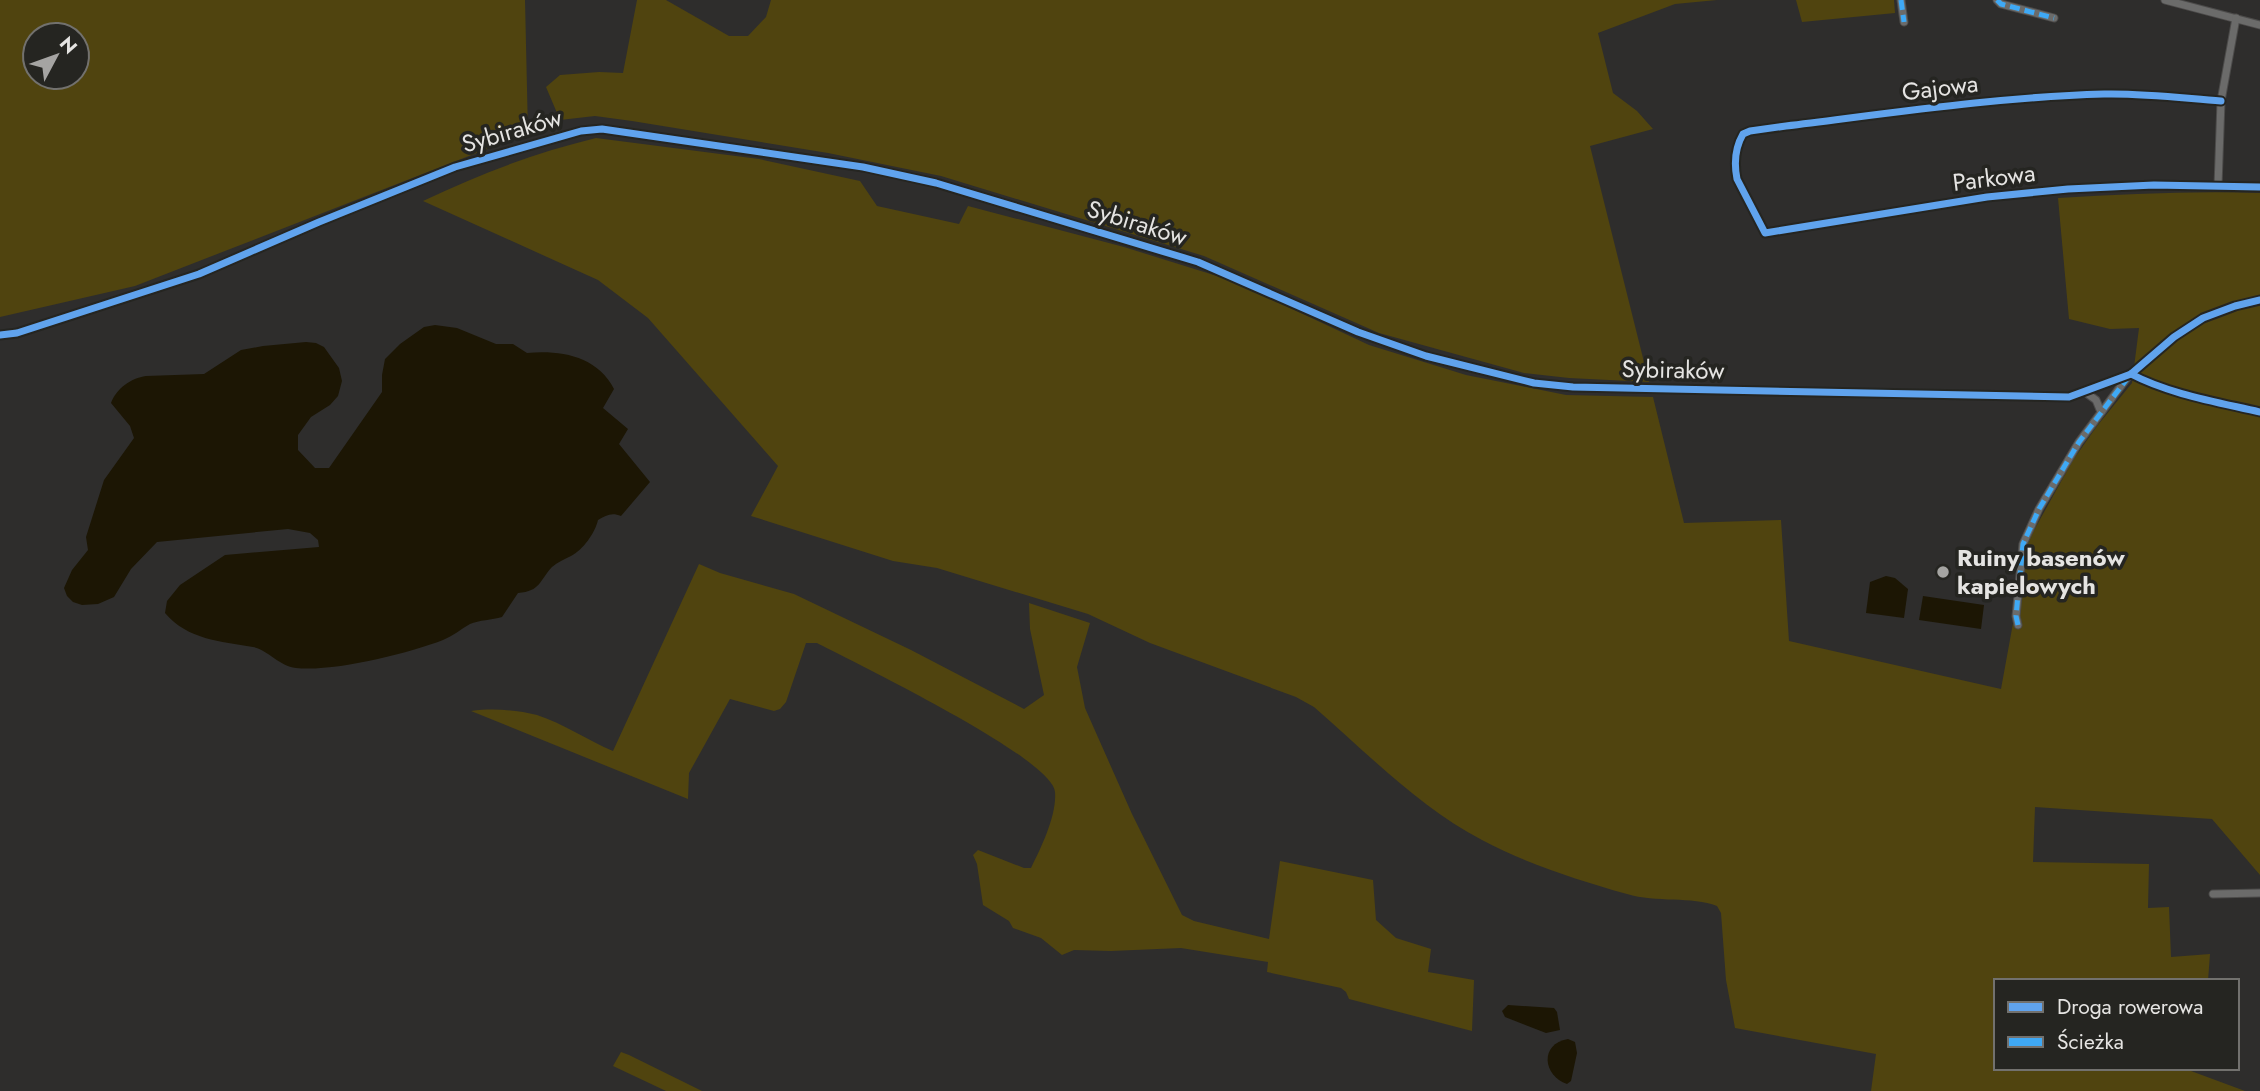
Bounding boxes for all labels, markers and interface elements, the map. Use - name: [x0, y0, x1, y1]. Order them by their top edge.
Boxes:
- north arrow: [21, 21, 91, 91]
- text: N: [53, 31, 84, 60]
- street label: Gajowa: [1900, 65, 1980, 110]
- street label: Sybiraków: [458, 99, 567, 161]
- street label: Parkowa: [1951, 155, 2037, 200]
- street label: Sybiraków: [1083, 191, 1192, 254]
- street label: Sybiraków: [1621, 351, 1725, 388]
- place label: Ruiny basenów kapielowych: [1957, 540, 2125, 603]
- marker: Ruiny basenów kapielowych: [1935, 564, 1951, 580]
- legend: [1994, 979, 2239, 1070]
- text: Droga rowerowa: [2057, 992, 2203, 1022]
- text: Ścieżka: [2057, 1027, 2124, 1057]

